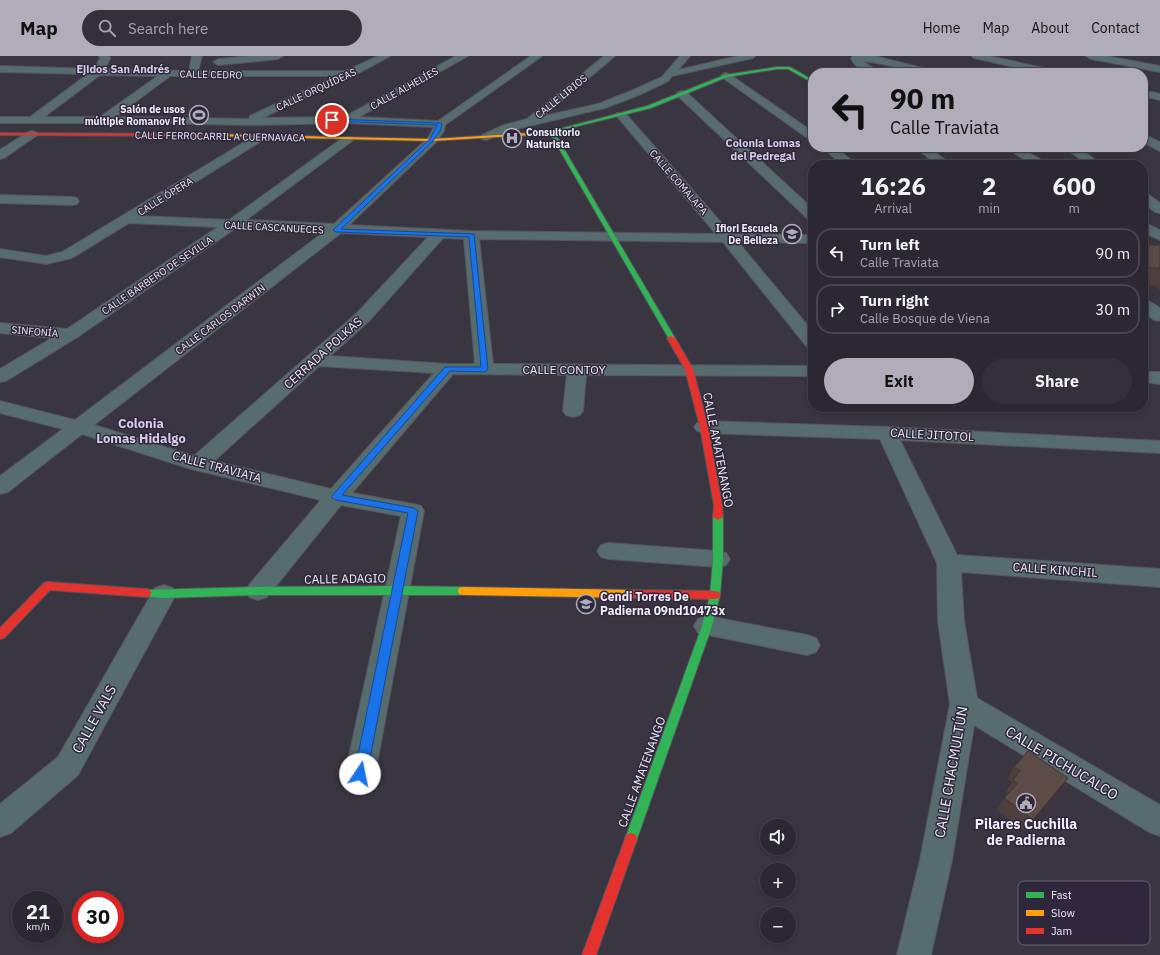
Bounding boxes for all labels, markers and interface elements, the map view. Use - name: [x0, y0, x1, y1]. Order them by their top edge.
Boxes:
- search box: [82, 10, 362, 46]
- text: Map: [20, 16, 58, 40]
- icon: search: [96, 17, 118, 39]
- text: Search here: [128, 19, 208, 38]
- text: Home: [923, 19, 960, 37]
- text: Map: [982, 19, 1009, 37]
- text: About: [1031, 19, 1069, 37]
- text: Contact: [1091, 19, 1140, 37]
- district label: Ejidos San Andrés: [76, 62, 170, 76]
- street label: CALLE ALHELÍES: [368, 64, 441, 112]
- street label: CALLE ORQUÍDEAS: [274, 65, 358, 114]
- street label: CALLE CEDRO: [179, 67, 243, 82]
- street label: CALLE LIRIOS: [533, 71, 590, 121]
- text: 90 m: [890, 80, 955, 117]
- icon: left: [824, 84, 876, 136]
- place label: Salón de usos múltiple Romanov Fit: [85, 103, 185, 128]
- pin: [315, 103, 349, 137]
- sports icon: Salón de usos múltiple Romanov Fit: [188, 104, 210, 126]
- icon: arrive: [321, 109, 343, 131]
- text: Calle Traviata: [890, 116, 999, 139]
- place label: Consultorio Naturista: [526, 126, 580, 151]
- hospital icon: Consultorio Naturista: [501, 127, 523, 149]
- street label: CALLE FERROCARRIL A CUERNAVACA: [135, 129, 306, 144]
- district label: Colonia Lomas del Pedregal: [725, 136, 801, 163]
- street label: CALLE COMALAPA: [647, 147, 711, 218]
- text: 16:26: [860, 170, 926, 202]
- text: 2: [982, 170, 996, 202]
- text: 600: [1052, 170, 1096, 202]
- street label: CALLE ÓPERA: [135, 174, 196, 219]
- text: Arrival: [874, 200, 912, 217]
- text: min: [978, 200, 1000, 217]
- text: m: [1068, 200, 1080, 217]
- street label: CALLE CASCANUECES: [224, 218, 324, 237]
- place label: Ifiori Escuela De Belleza: [716, 222, 778, 247]
- school or university icon: Ifiori Escuela De Belleza: [781, 223, 803, 245]
- street label: CALLE BARBERO DE SEVILLA: [99, 233, 216, 318]
- text: Turn left: [860, 235, 920, 254]
- icon: left: [826, 242, 848, 264]
- text: 90 m: [1095, 244, 1130, 263]
- text: Calle Traviata: [860, 254, 939, 271]
- street label: CALLE CARLOS DARWIN: [173, 281, 268, 357]
- text: Turn right: [860, 291, 929, 310]
- icon: right: [826, 298, 848, 320]
- text: 30 m: [1095, 300, 1130, 319]
- text: Calle Bosque de Viena: [860, 310, 990, 327]
- street label: CERRADA POLKAS: [280, 314, 365, 392]
- street label: SINFONÍA: [11, 323, 59, 340]
- button: Exit: [824, 358, 974, 404]
- button: Share: [982, 358, 1132, 404]
- street label: CALLE CONTOY: [522, 362, 606, 377]
- street label: CALLE AMATENANGO: [700, 391, 737, 509]
- district label: Colonia Lomas Hidalgo: [96, 415, 186, 447]
- street label: CALLE JITOTOL: [890, 425, 974, 444]
- street label: CALLE TRAVIATA: [171, 447, 264, 486]
- street label: CALLE KINCHIL: [1012, 559, 1098, 580]
- street label: CALLE ADAGIO: [304, 570, 386, 587]
- place label: Cendi Torres De Padierna 09nd10473x: [600, 589, 726, 618]
- school or university icon: Cendi Torres De Padierna 09nd10473x: [575, 593, 597, 615]
- street label: CALLE VALS: [68, 682, 120, 756]
- street label: CALLE CHACMULTÚN: [930, 705, 971, 839]
- street label: CALLE AMATENANGO: [615, 714, 669, 829]
- street label: CALLE PICHUCALCO: [1002, 722, 1122, 804]
- position arrow: [339, 753, 381, 795]
- public building icon: Pilares Cuchilla de Padierna: [1015, 792, 1037, 814]
- place label: Pilares Cuchilla de Padierna: [975, 815, 1077, 849]
- map controls: [760, 819, 796, 943]
- button: sound: [760, 819, 796, 855]
- button: +: [760, 863, 796, 899]
- legend: [1018, 881, 1150, 945]
- text: Fast: [1051, 888, 1072, 902]
- speed limit sign: 30: [72, 891, 124, 943]
- text: 21: [26, 898, 50, 925]
- text: Slow: [1051, 906, 1075, 920]
- button: −: [760, 907, 796, 943]
- text: km/h: [26, 920, 50, 933]
- text: Jam: [1051, 924, 1072, 938]

